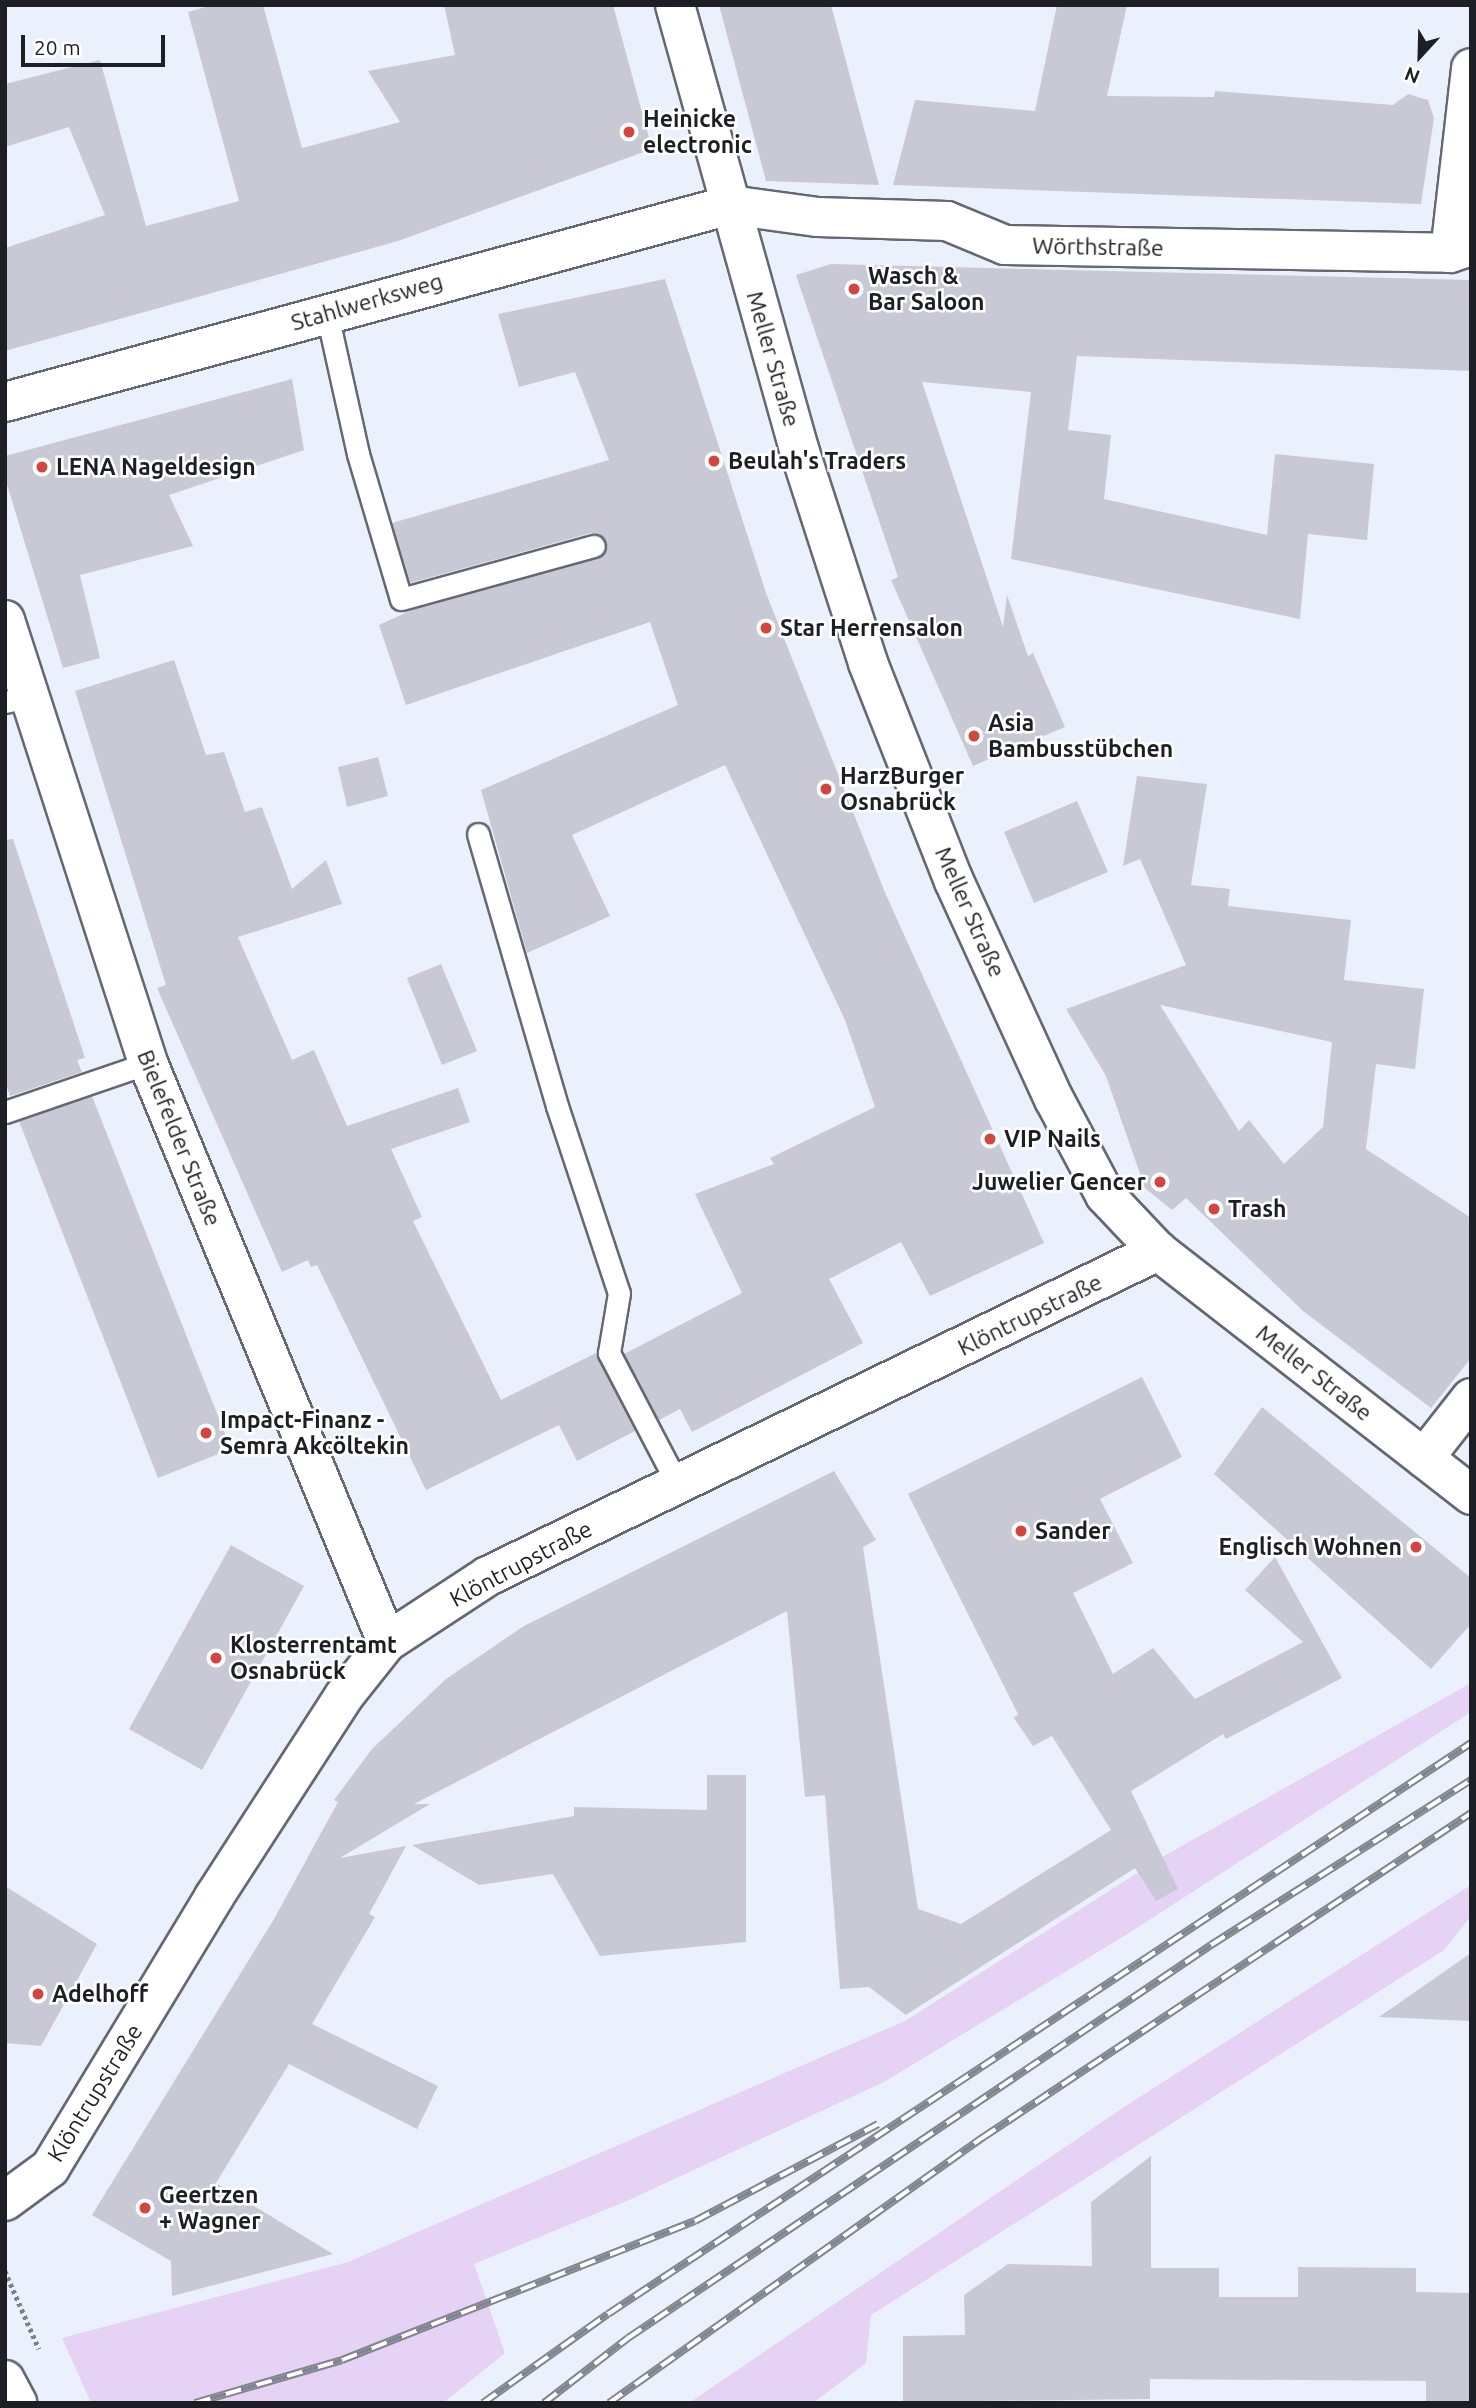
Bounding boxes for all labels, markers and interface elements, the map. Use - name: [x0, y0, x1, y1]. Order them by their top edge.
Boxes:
- scale bar: [24, 21, 168, 65]
- north arrow: [1385, 21, 1455, 91]
- text: 20 m: [34, 35, 81, 59]
- text: N: [1401, 63, 1423, 88]
- place label: Heinicke electronic: [643, 105, 752, 159]
- marker: Heinicke electronic: [621, 124, 637, 140]
- street label: Wörthstraße: [1032, 232, 1164, 262]
- place label: Wasch & Bar Saloon: [868, 262, 985, 316]
- street label: Stahlwerksweg: [288, 267, 446, 337]
- marker: Wasch & Bar Saloon: [846, 281, 862, 297]
- street label: Meller Straße: [740, 288, 806, 430]
- place label: Beulah's Traders: [728, 447, 906, 475]
- place label: LENA Nageldesign: [56, 453, 256, 481]
- marker: Beulah's Traders: [706, 453, 722, 469]
- marker: LENA Nageldesign: [34, 459, 50, 475]
- place label: Star Herrensalon: [780, 614, 963, 642]
- marker: Star Herrensalon: [758, 620, 774, 636]
- place label: Asia Bambusstübchen: [988, 709, 1173, 763]
- marker: Asia Bambusstübchen: [966, 728, 982, 744]
- place label: HarzBurger Osnabrück: [840, 762, 964, 816]
- marker: HarzBurger Osnabrück: [818, 781, 834, 797]
- street label: Meller Straße: [929, 843, 1011, 981]
- street label: Bielefelder Straße: [131, 1046, 227, 1230]
- place label: VIP Nails: [1004, 1125, 1101, 1153]
- marker: VIP Nails: [982, 1131, 998, 1147]
- place label: Juwelier Gencer: [972, 1168, 1146, 1196]
- marker: Juwelier Gencer: [1152, 1174, 1168, 1190]
- place label: Trash: [1228, 1195, 1286, 1223]
- marker: Trash: [1206, 1201, 1222, 1217]
- street label: Klöntrupstraße: [953, 1268, 1107, 1362]
- street label: Meller Straße: [1251, 1319, 1377, 1427]
- place label: Impact-Finanz - Semra Akcöltekin: [220, 1406, 409, 1460]
- marker: Impact-Finanz - Semra Akcöltekin: [198, 1425, 214, 1441]
- street label: Klöntrupstraße: [445, 1515, 597, 1613]
- place label: Sander: [1035, 1517, 1111, 1545]
- marker: Sander: [1013, 1523, 1029, 1539]
- place label: Englisch Wohnen: [1218, 1533, 1402, 1561]
- marker: Englisch Wohnen: [1408, 1539, 1424, 1555]
- place label: Klosterrentamt Osnabrück: [230, 1631, 397, 1685]
- marker: Klosterrentamt Osnabrück: [208, 1650, 224, 1666]
- place label: Adelhoff: [52, 1980, 148, 2008]
- marker: Adelhoff: [30, 1986, 46, 2002]
- street label: Klöntrupstraße: [42, 2019, 148, 2167]
- place label: Geertzen + Wagner: [159, 2181, 261, 2235]
- marker: Geertzen + Wagner: [137, 2200, 153, 2216]

